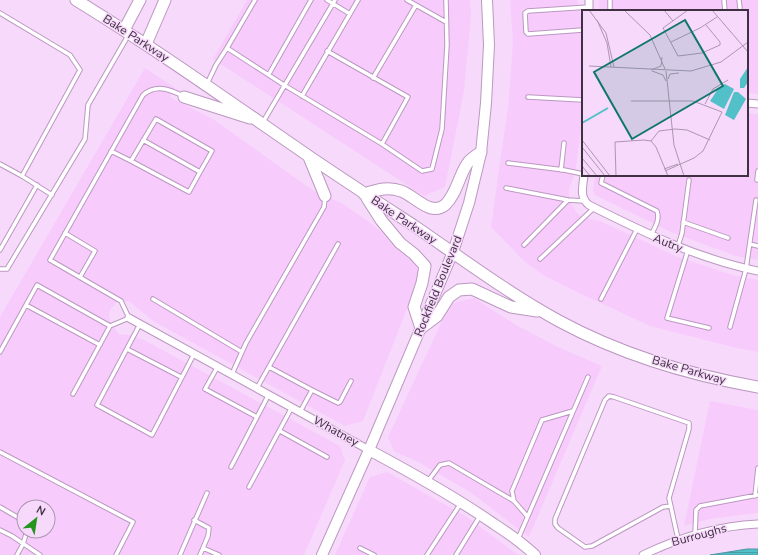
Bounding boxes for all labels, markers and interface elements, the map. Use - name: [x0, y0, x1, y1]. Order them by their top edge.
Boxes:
- inset map: [582, 10, 748, 176]
- street label: Bake Parkway: [100, 11, 173, 66]
- street label: Bake Parkway: [368, 192, 441, 248]
- street label: Autry: [651, 230, 686, 256]
- street label: Rockfield Boulevard: [410, 233, 466, 339]
- street label: Bake Parkway: [650, 352, 729, 388]
- street label: Whatney: [310, 412, 362, 450]
- north arrow: [16, 499, 56, 539]
- text: N: [33, 502, 48, 519]
- street label: Burroughs: [670, 520, 729, 550]

